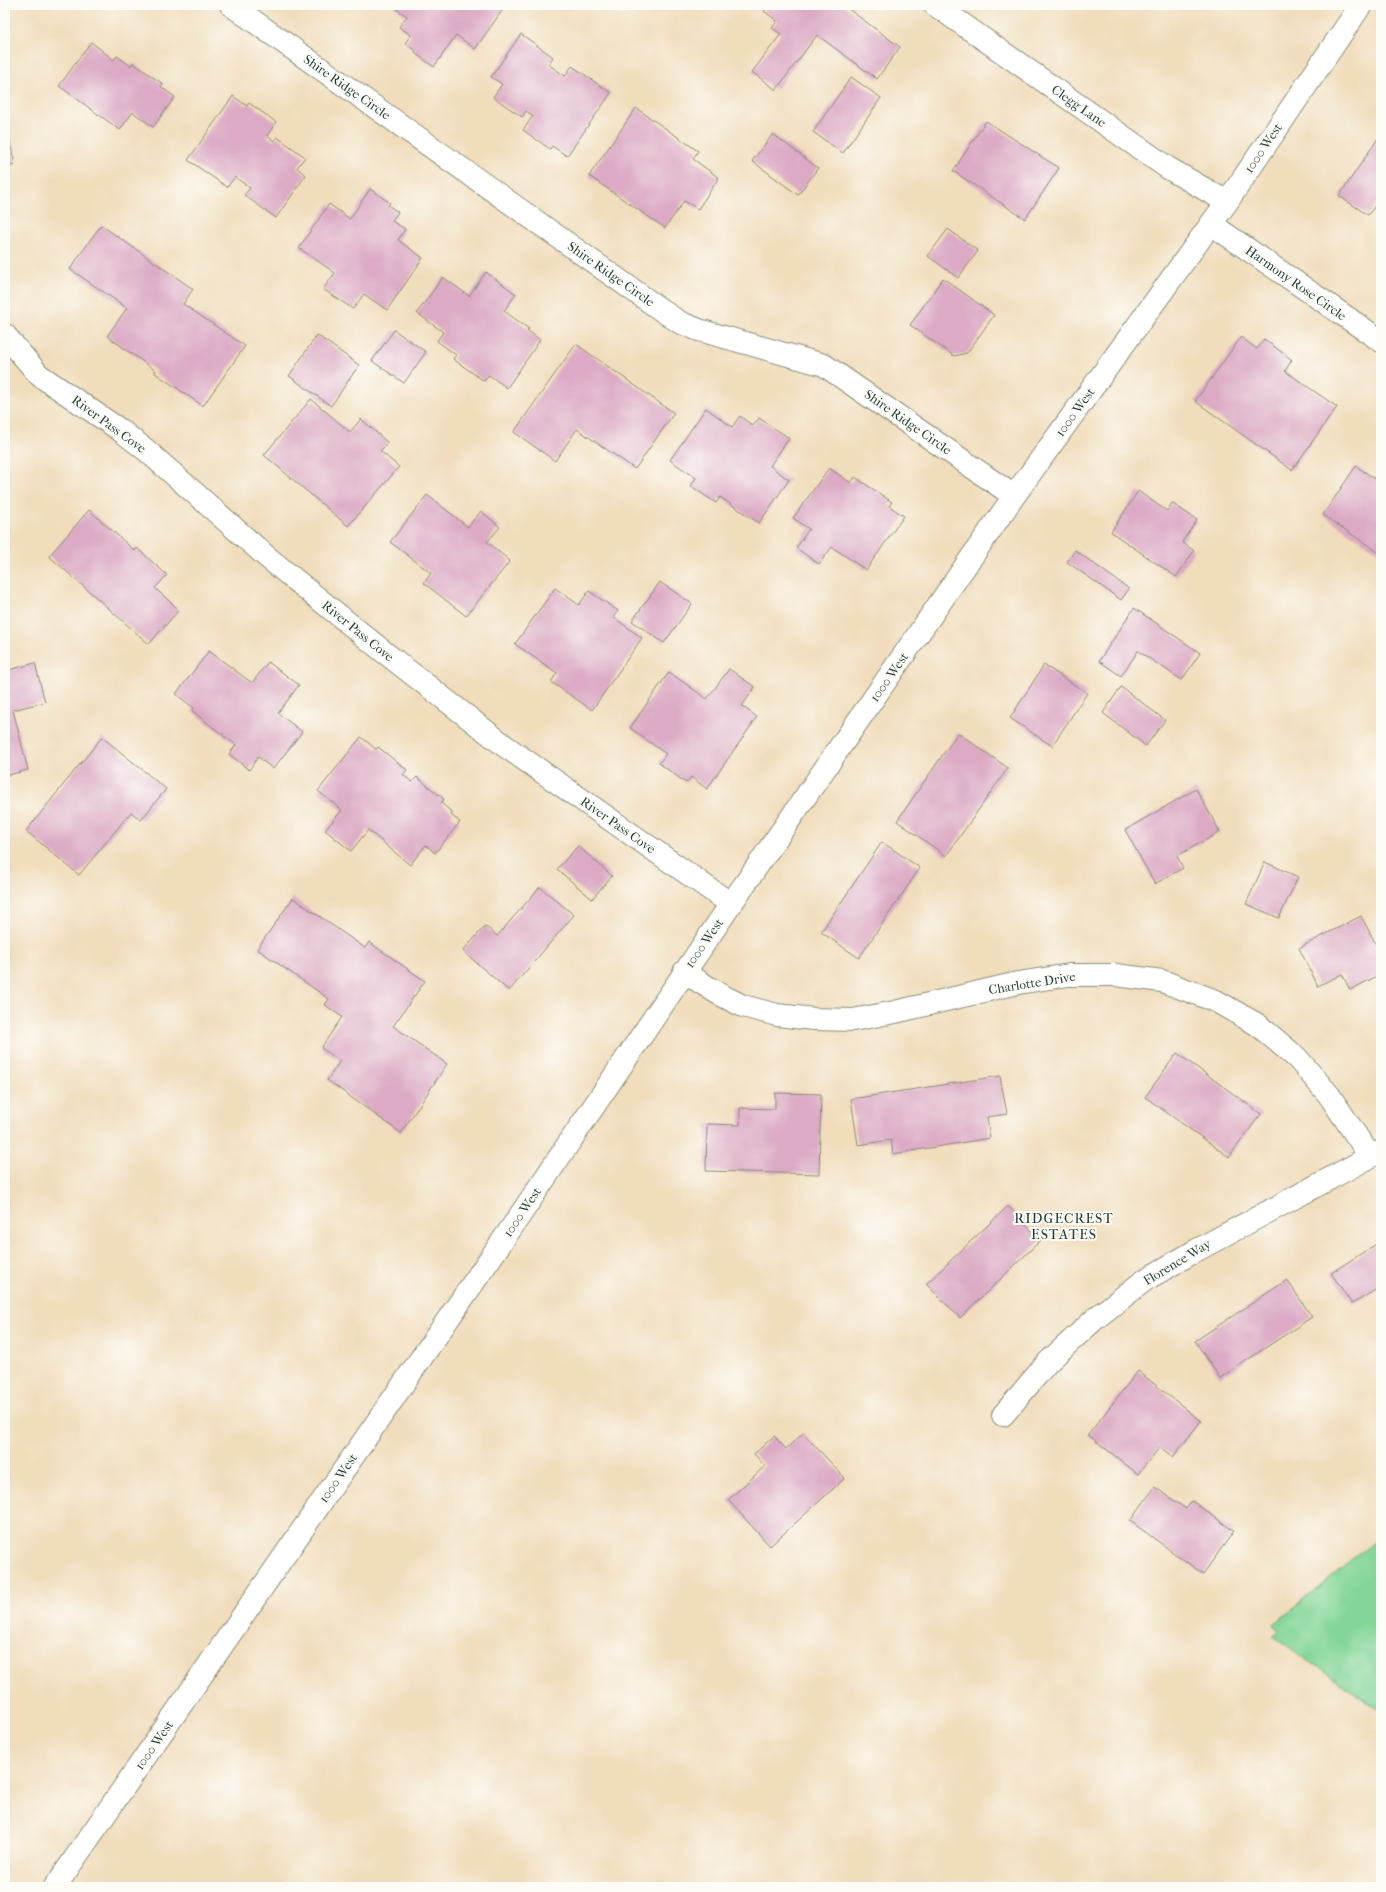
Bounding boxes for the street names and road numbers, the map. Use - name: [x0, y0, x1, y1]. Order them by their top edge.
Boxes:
- street label: Shire Ridge Circle: [301, 51, 394, 123]
- street label: Clegg Lane: [1049, 82, 1110, 131]
- street label: 1000 West: [1241, 120, 1285, 176]
- street label: Shire Ridge Circle: [565, 238, 658, 310]
- street label: Harmony Rose Circle: [1243, 243, 1350, 324]
- street label: 1000 West: [1052, 384, 1098, 439]
- street label: Shire Ridge Circle: [862, 386, 955, 458]
- street label: River Pass Cove: [69, 392, 149, 456]
- street label: River Pass Cove: [319, 597, 397, 665]
- street label: 1000 West: [867, 649, 912, 705]
- street label: River Pass Cove: [578, 794, 659, 857]
- street label: 1000 West: [682, 915, 727, 971]
- street label: Charlotte Drive: [987, 969, 1077, 997]
- street label: 1000 West: [500, 1184, 544, 1240]
- street label: Florence Way: [1141, 1235, 1214, 1288]
- street label: 1000 West: [316, 1450, 361, 1506]
- street label: 1000 West: [132, 1717, 177, 1773]

